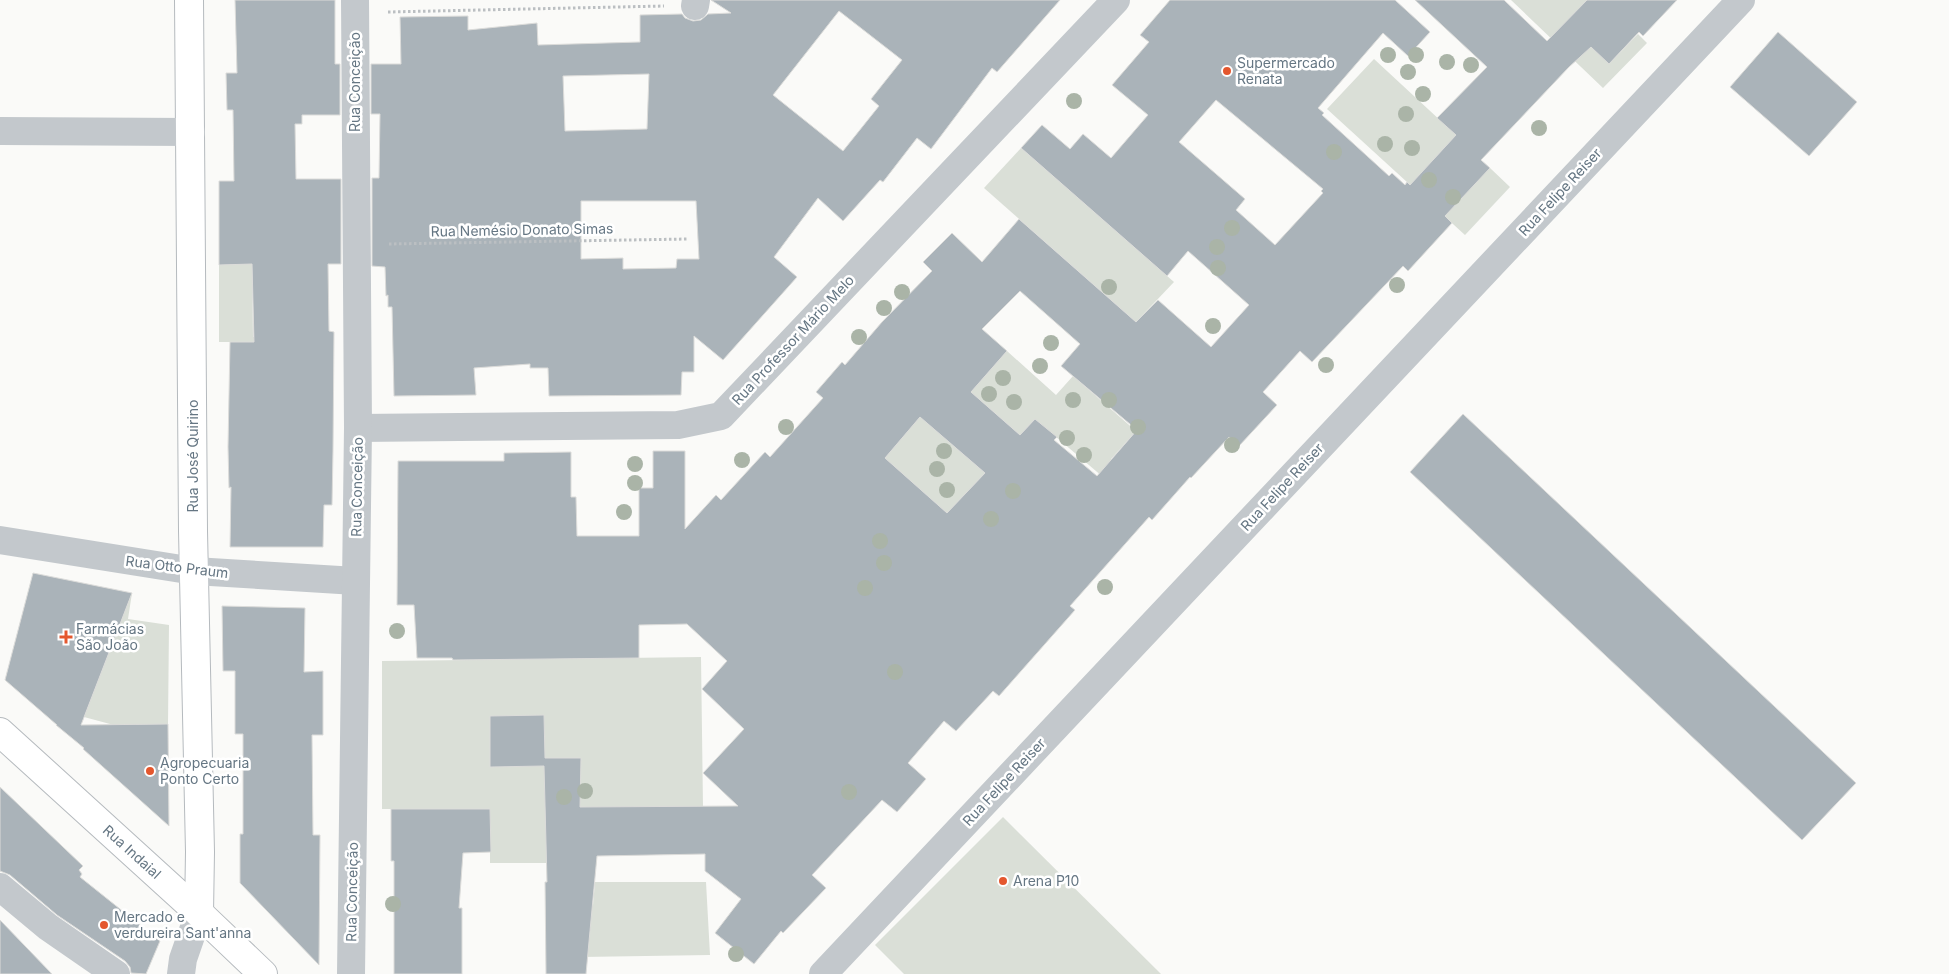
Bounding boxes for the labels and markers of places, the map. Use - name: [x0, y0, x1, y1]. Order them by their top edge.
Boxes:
- place label: Supermercado Renata: [1237, 54, 1335, 87]
- marker: Supermercado Renata: [1221, 65, 1233, 77]
- place label: Farmácias São João: [76, 620, 144, 653]
- marker: Farmácias São João: [60, 631, 72, 643]
- place label: Agropecuaria Ponto Certo: [160, 754, 249, 787]
- marker: Agropecuaria Ponto Certo: [144, 765, 156, 777]
- place label: Arena P10: [1013, 872, 1079, 889]
- marker: Arena P10: [997, 875, 1009, 887]
- place label: Mercado e verdureira Sant'anna: [114, 908, 251, 941]
- marker: Mercado e verdureira Sant'anna: [98, 919, 110, 931]

